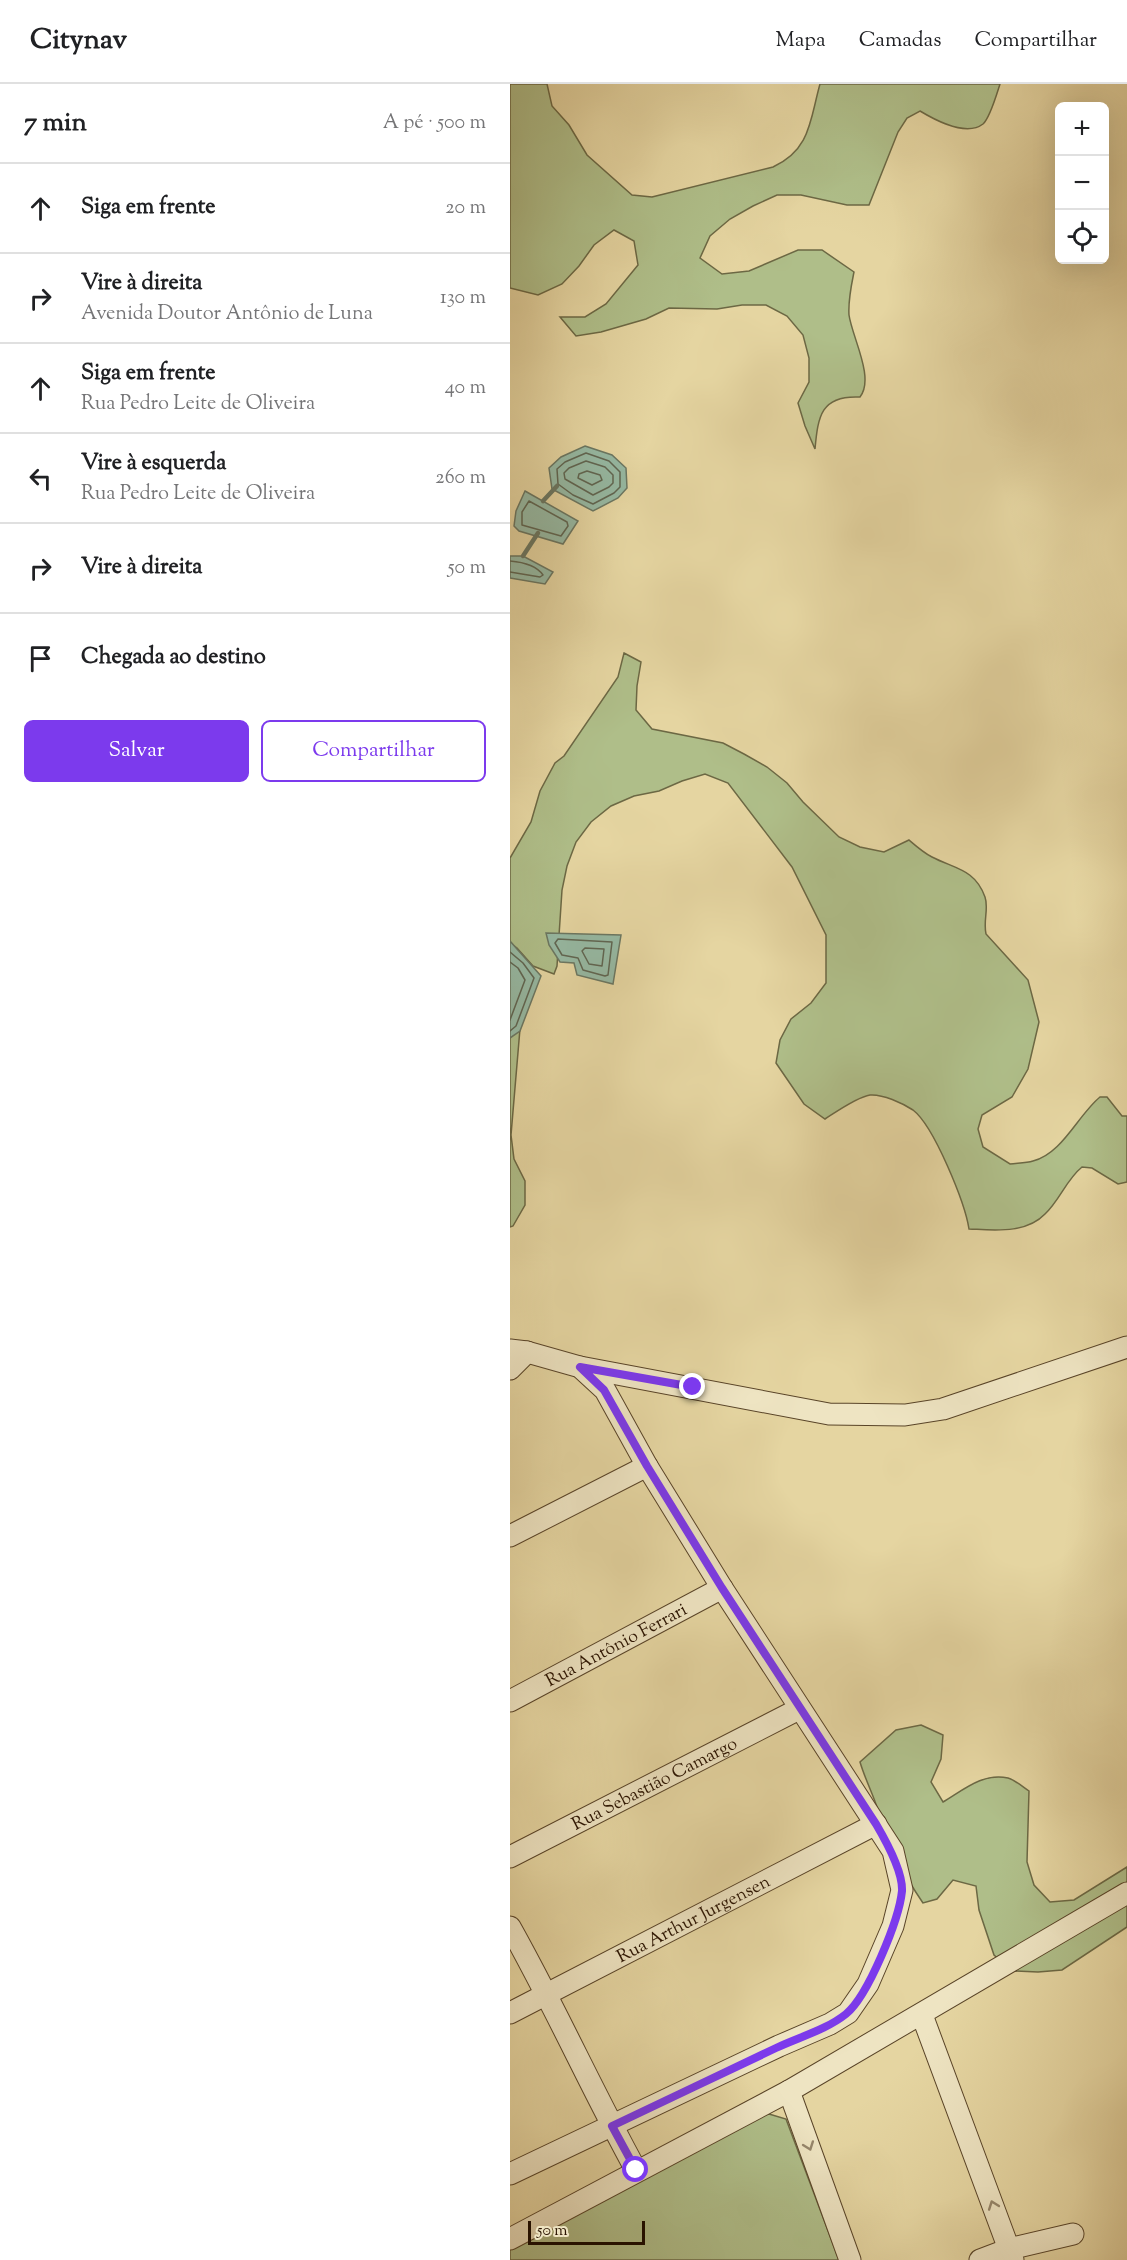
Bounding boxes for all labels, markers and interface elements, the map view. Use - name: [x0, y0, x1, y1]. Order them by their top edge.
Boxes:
- text: Citynav: [30, 21, 127, 61]
- text: Mapa: [776, 26, 826, 56]
- text: Camadas: [859, 26, 942, 56]
- text: Compartilhar: [975, 26, 1097, 56]
- map controls: [1055, 102, 1109, 264]
- button: +: [1055, 102, 1109, 156]
- text: 7 min: [24, 105, 87, 142]
- text: A pé · 500 m: [383, 109, 486, 138]
- button: −: [1055, 156, 1109, 210]
- icon: ahead: [24, 192, 57, 225]
- text: Siga em frente: [81, 192, 216, 224]
- text: 20 m: [445, 194, 486, 223]
- button: locate: [1055, 210, 1109, 264]
- text: Vire à direita: [81, 268, 203, 300]
- icon: right: [24, 282, 57, 315]
- text: 130 m: [440, 284, 486, 313]
- text: Avenida Doutor Antônio de Luna: [81, 300, 373, 329]
- text: Siga em frente: [81, 358, 216, 390]
- icon: ahead: [24, 372, 57, 405]
- text: 40 m: [445, 374, 486, 403]
- text: Rua Pedro Leite de Oliveira: [81, 390, 315, 419]
- text: Vire à esquerda: [81, 448, 226, 480]
- icon: left: [24, 462, 57, 495]
- text: 260 m: [435, 464, 486, 493]
- text: Rua Pedro Leite de Oliveira: [81, 480, 315, 509]
- icon: right: [24, 552, 57, 585]
- text: Vire à direita: [81, 552, 203, 584]
- text: 50 m: [448, 554, 486, 583]
- icon: arrive: [24, 642, 57, 675]
- text: Chegada ao destino: [81, 642, 266, 674]
- button: Salvar: [24, 720, 249, 782]
- button: Compartilhar: [261, 720, 486, 782]
- route end: [679, 1373, 705, 1399]
- street label: Rua Antônio Ferrari: [541, 1598, 692, 1695]
- street label: Rua Sebastião Camargo: [568, 1732, 743, 1838]
- street label: Rua Arthur Jurgensen: [613, 1870, 776, 1971]
- one-way arrow: [801, 2140, 814, 2151]
- route start: [622, 2156, 648, 2182]
- one-way arrow: [987, 2200, 1000, 2211]
- scale bar: [528, 2218, 645, 2246]
- text: 50 m: [537, 2220, 568, 2243]

